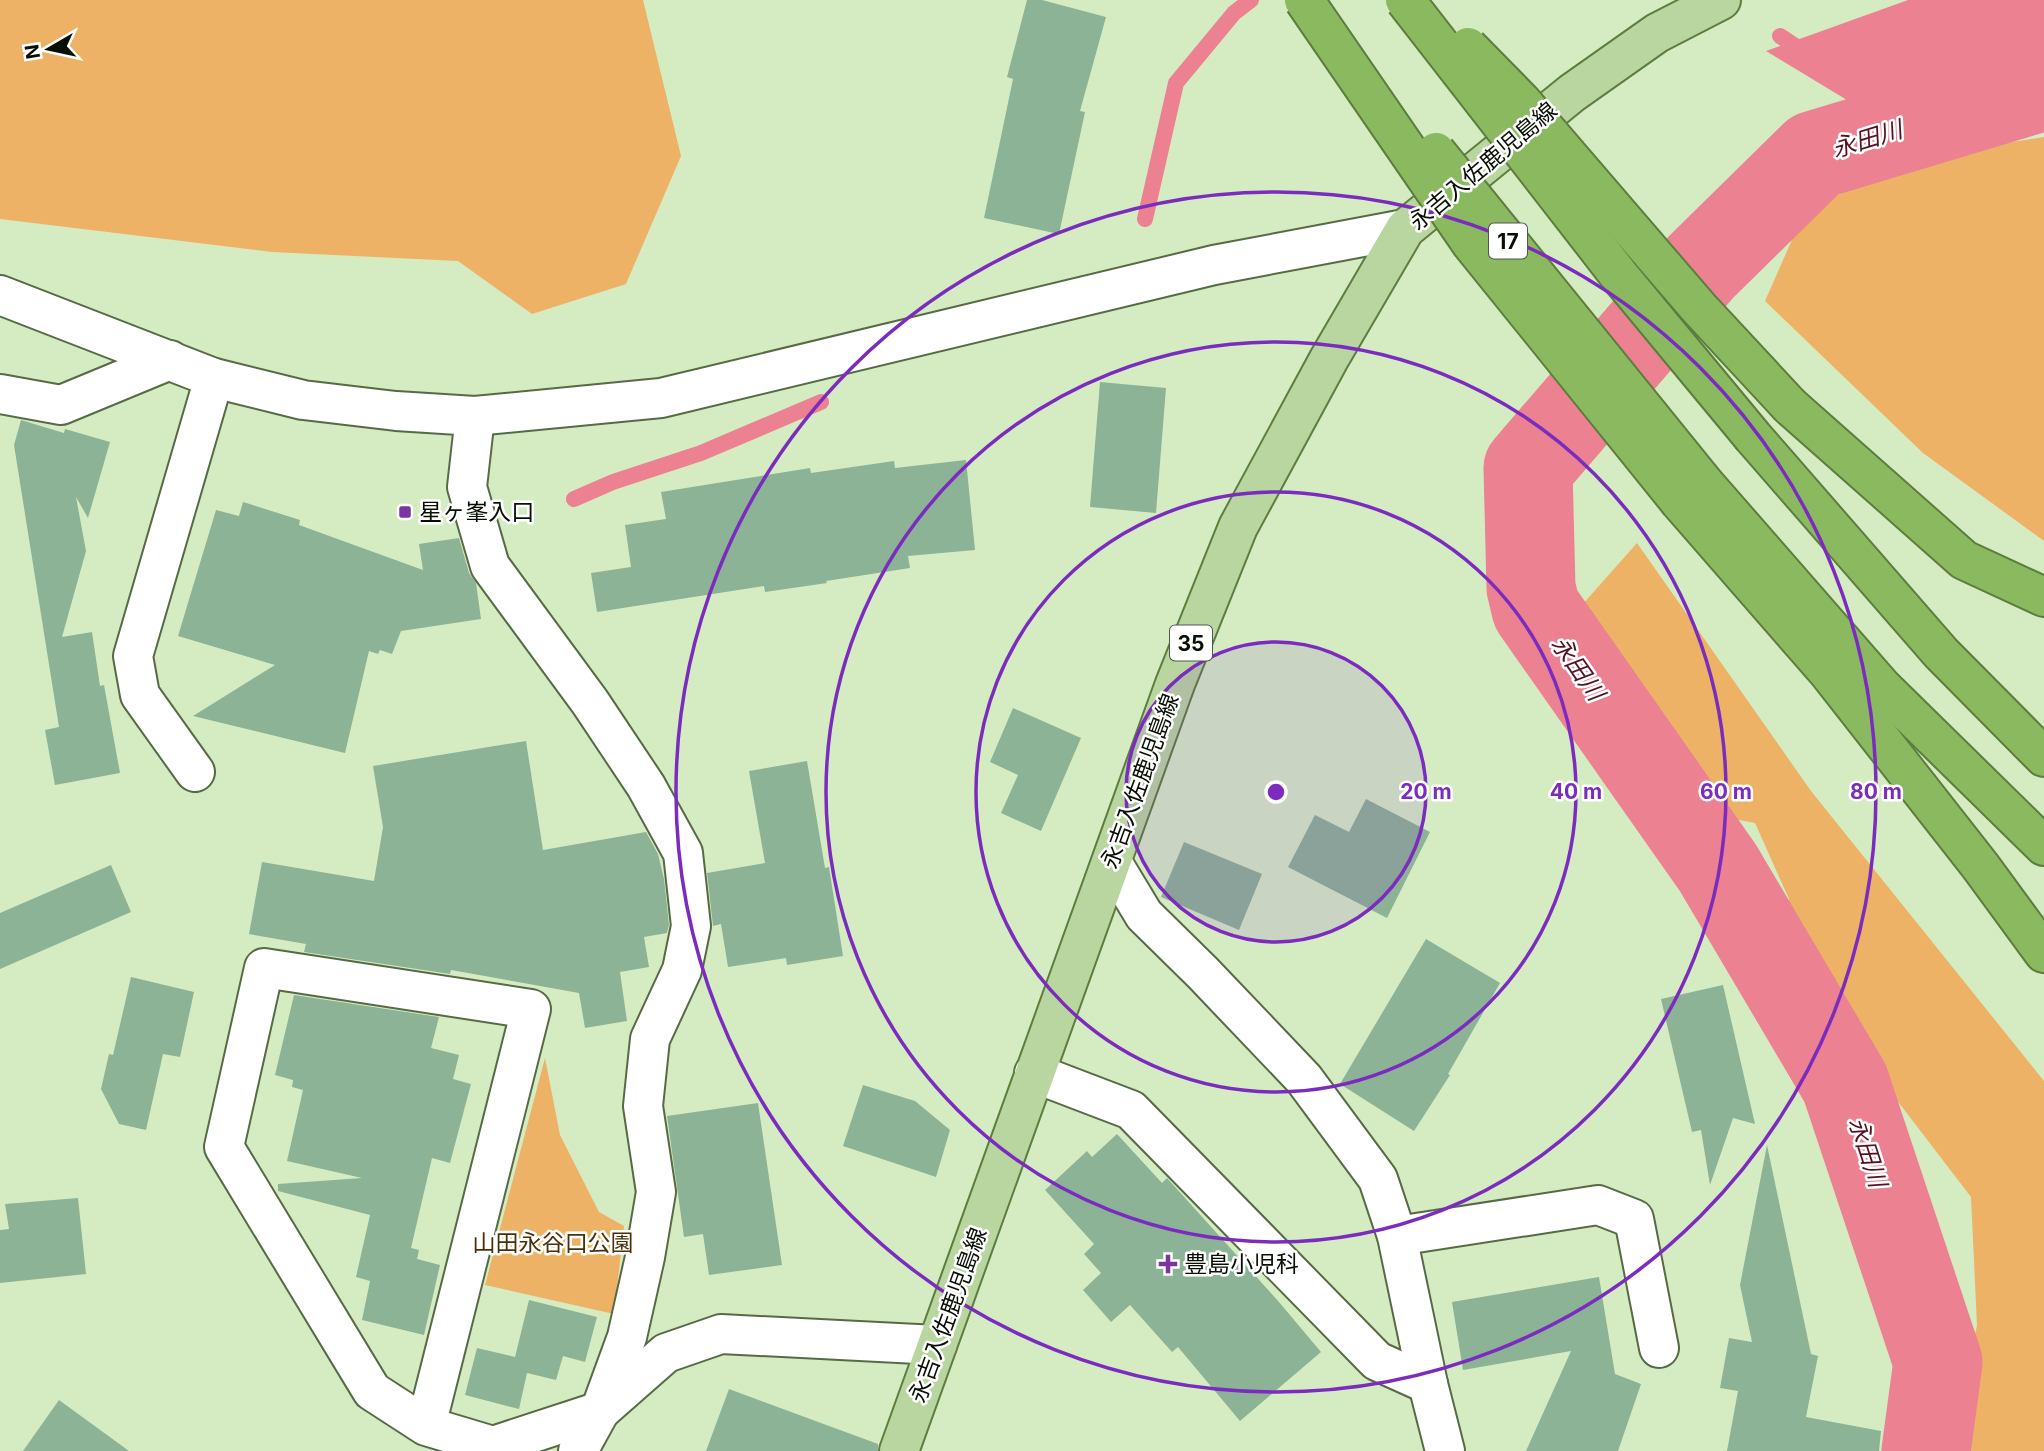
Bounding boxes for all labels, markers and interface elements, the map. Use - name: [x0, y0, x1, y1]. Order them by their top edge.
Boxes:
- north arrow: [14, 14, 84, 84]
- text: N: [20, 43, 45, 61]
- street label: 永吉入佐鹿児島線: [1404, 96, 1562, 236]
- water label: 永田川: [1828, 114, 1909, 163]
- road number: 17: [1489, 224, 1527, 258]
- place label: 星ヶ峯入口: [419, 498, 534, 526]
- marker: 星ヶ峯入口: [397, 504, 413, 520]
- road number: 35: [1170, 626, 1212, 660]
- water label: 永田川: [1545, 630, 1612, 708]
- street label: 永吉入佐鹿児島線: [1095, 690, 1185, 872]
- text: 20 m: [1400, 779, 1452, 804]
- text: 40 m: [1550, 779, 1602, 804]
- text: 60 m: [1700, 779, 1752, 804]
- text: 80 m: [1850, 779, 1902, 804]
- centre of rings: [1264, 780, 1288, 804]
- water label: 永田川: [1843, 1113, 1894, 1194]
- street label: 永吉入佐鹿児島線: [903, 1224, 993, 1406]
- park label: 山田永谷口公園: [473, 1229, 634, 1257]
- place label: 豊島小児科: [1184, 1250, 1299, 1278]
- marker: 豊島小児科: [1158, 1254, 1178, 1274]

